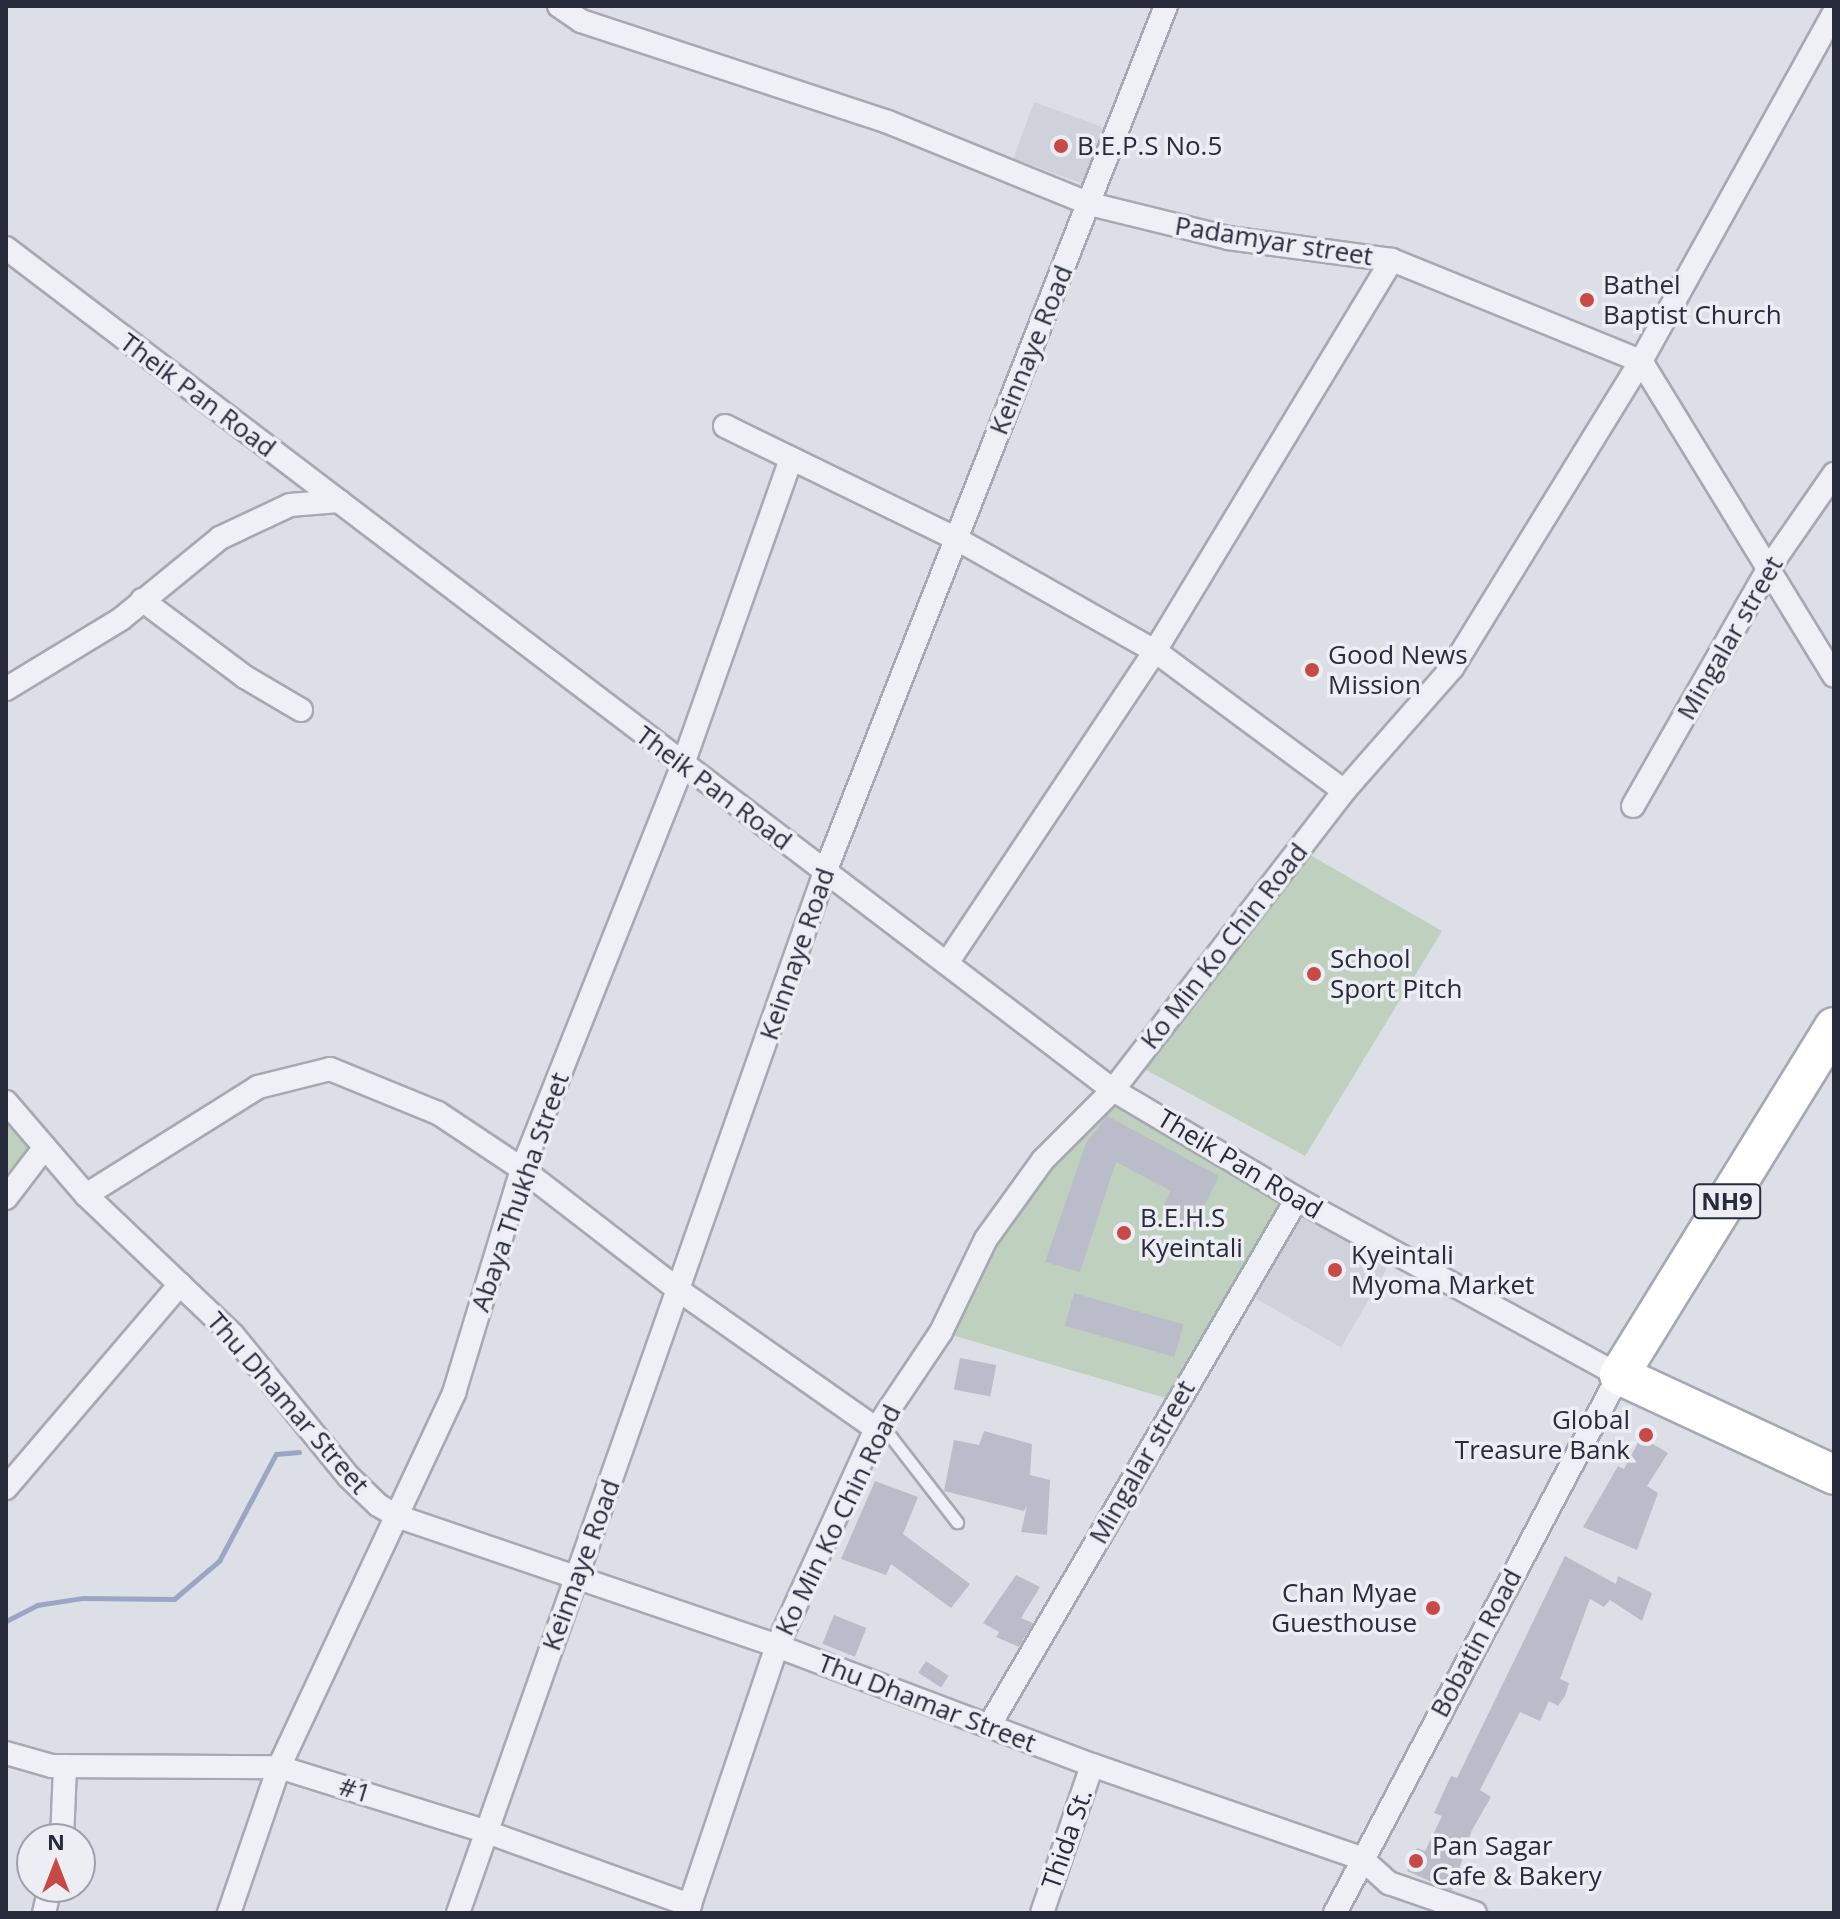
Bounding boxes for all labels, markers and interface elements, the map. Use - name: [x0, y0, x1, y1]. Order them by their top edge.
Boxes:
- place label: B.E.P.S No.5: [1077, 130, 1222, 162]
- marker: B.E.P.S No.5: [1052, 137, 1070, 155]
- street label: Padamyar street: [1173, 210, 1375, 272]
- street label: Keinnaye Road: [983, 261, 1079, 439]
- place label: Bathel Baptist Church: [1603, 269, 1782, 330]
- marker: Bathel Baptist Church: [1578, 291, 1596, 309]
- street label: Theik Pan Road: [114, 326, 282, 464]
- street label: Mingalar street: [1671, 551, 1789, 725]
- place label: Good News Mission: [1328, 639, 1468, 700]
- marker: Good News Mission: [1303, 661, 1321, 679]
- street label: Theik Pan Road: [630, 719, 798, 857]
- street label: Ko Min Ko Chin Road: [1134, 837, 1314, 1055]
- street label: Keinnaye Road: [753, 864, 841, 1044]
- place label: School Sport Pitch: [1330, 943, 1462, 1004]
- marker: School Sport Pitch: [1305, 965, 1323, 983]
- street label: Abaya Thukha Street: [464, 1068, 576, 1316]
- street label: Theik Pan Road: [1152, 1103, 1328, 1225]
- road number: NH9: [1693, 1181, 1761, 1221]
- place label: B.E.H.S Kyeintali: [1140, 1202, 1243, 1264]
- marker: B.E.H.S Kyeintali: [1115, 1224, 1133, 1242]
- place label: Kyeintali Myoma Market: [1351, 1239, 1534, 1300]
- marker: Kyeintali Myoma Market: [1326, 1261, 1344, 1279]
- street label: Thu Dhamar Street: [201, 1306, 375, 1500]
- street label: Mingalar street: [1083, 1375, 1201, 1549]
- street label: Ko Min Ko Chin Road: [769, 1400, 907, 1640]
- place label: Global Treasure Bank: [1455, 1404, 1630, 1466]
- marker: Global Treasure Bank: [1637, 1426, 1655, 1444]
- street label: Keinnaye Road: [536, 1475, 626, 1655]
- street label: Bobatin Road: [1424, 1564, 1528, 1722]
- place label: Chan Myae Guesthouse: [1271, 1577, 1417, 1638]
- marker: Chan Myae Guesthouse: [1424, 1599, 1442, 1617]
- street label: Thu Dhamar Street: [814, 1647, 1040, 1759]
- street label: #1: [335, 1770, 375, 1810]
- street label: Thida St.: [1035, 1785, 1099, 1893]
- north arrow: [16, 1823, 96, 1903]
- text: N: [47, 1826, 65, 1856]
- place label: Pan Sagar Cafe & Bakery: [1432, 1830, 1602, 1892]
- marker: Pan Sagar Cafe & Bakery: [1407, 1852, 1425, 1870]

